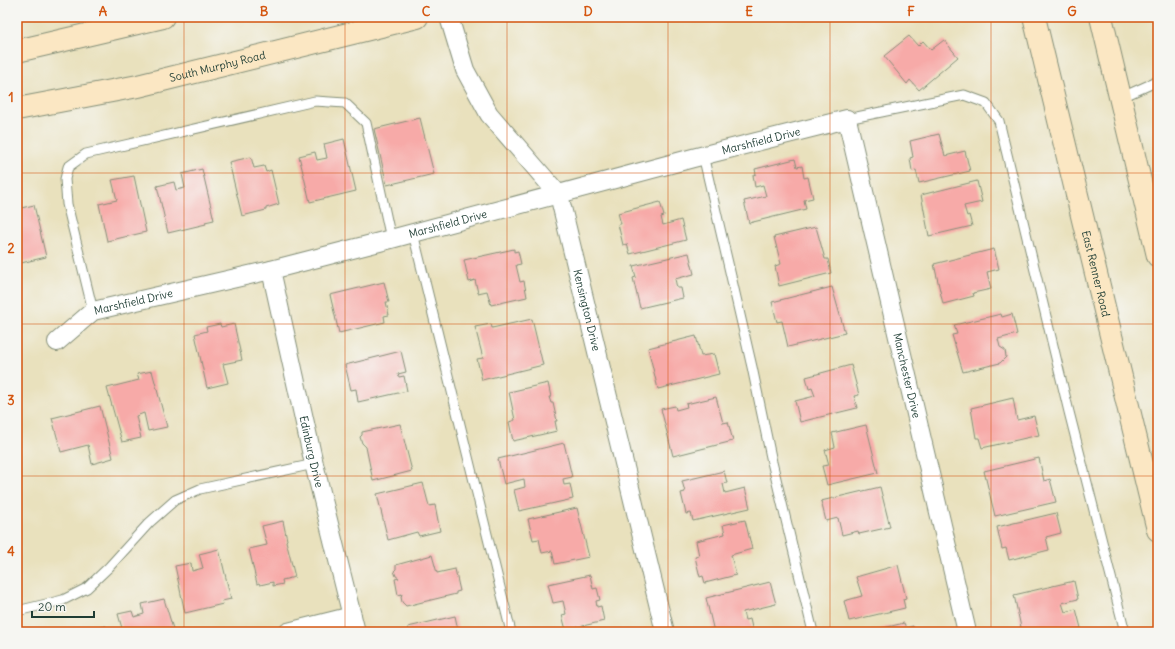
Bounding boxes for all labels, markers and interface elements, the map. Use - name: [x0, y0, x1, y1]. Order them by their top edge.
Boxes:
- text: A: [99, 3, 108, 20]
- text: B: [260, 3, 269, 20]
- text: C: [422, 3, 431, 20]
- text: D: [583, 3, 593, 20]
- text: E: [745, 3, 753, 20]
- text: F: [907, 3, 915, 20]
- text: G: [1067, 3, 1077, 20]
- street label: South Murphy Road: [168, 48, 267, 85]
- text: 1: [8, 89, 14, 106]
- street label: Marshfield Drive: [720, 124, 802, 157]
- street label: Marshfield Drive: [407, 207, 489, 241]
- street label: East Renner Road: [1079, 229, 1113, 319]
- text: 2: [7, 240, 15, 257]
- street label: Kensington Drive: [570, 268, 604, 353]
- street label: Marshfield Drive: [93, 286, 174, 318]
- street label: Manchester Drive: [890, 331, 924, 420]
- text: 3: [7, 392, 15, 409]
- street label: Edinburg Drive: [296, 414, 327, 489]
- text: 4: [7, 543, 15, 560]
- scale bar: [32, 593, 94, 619]
- text: 20 m: [38, 599, 66, 614]

